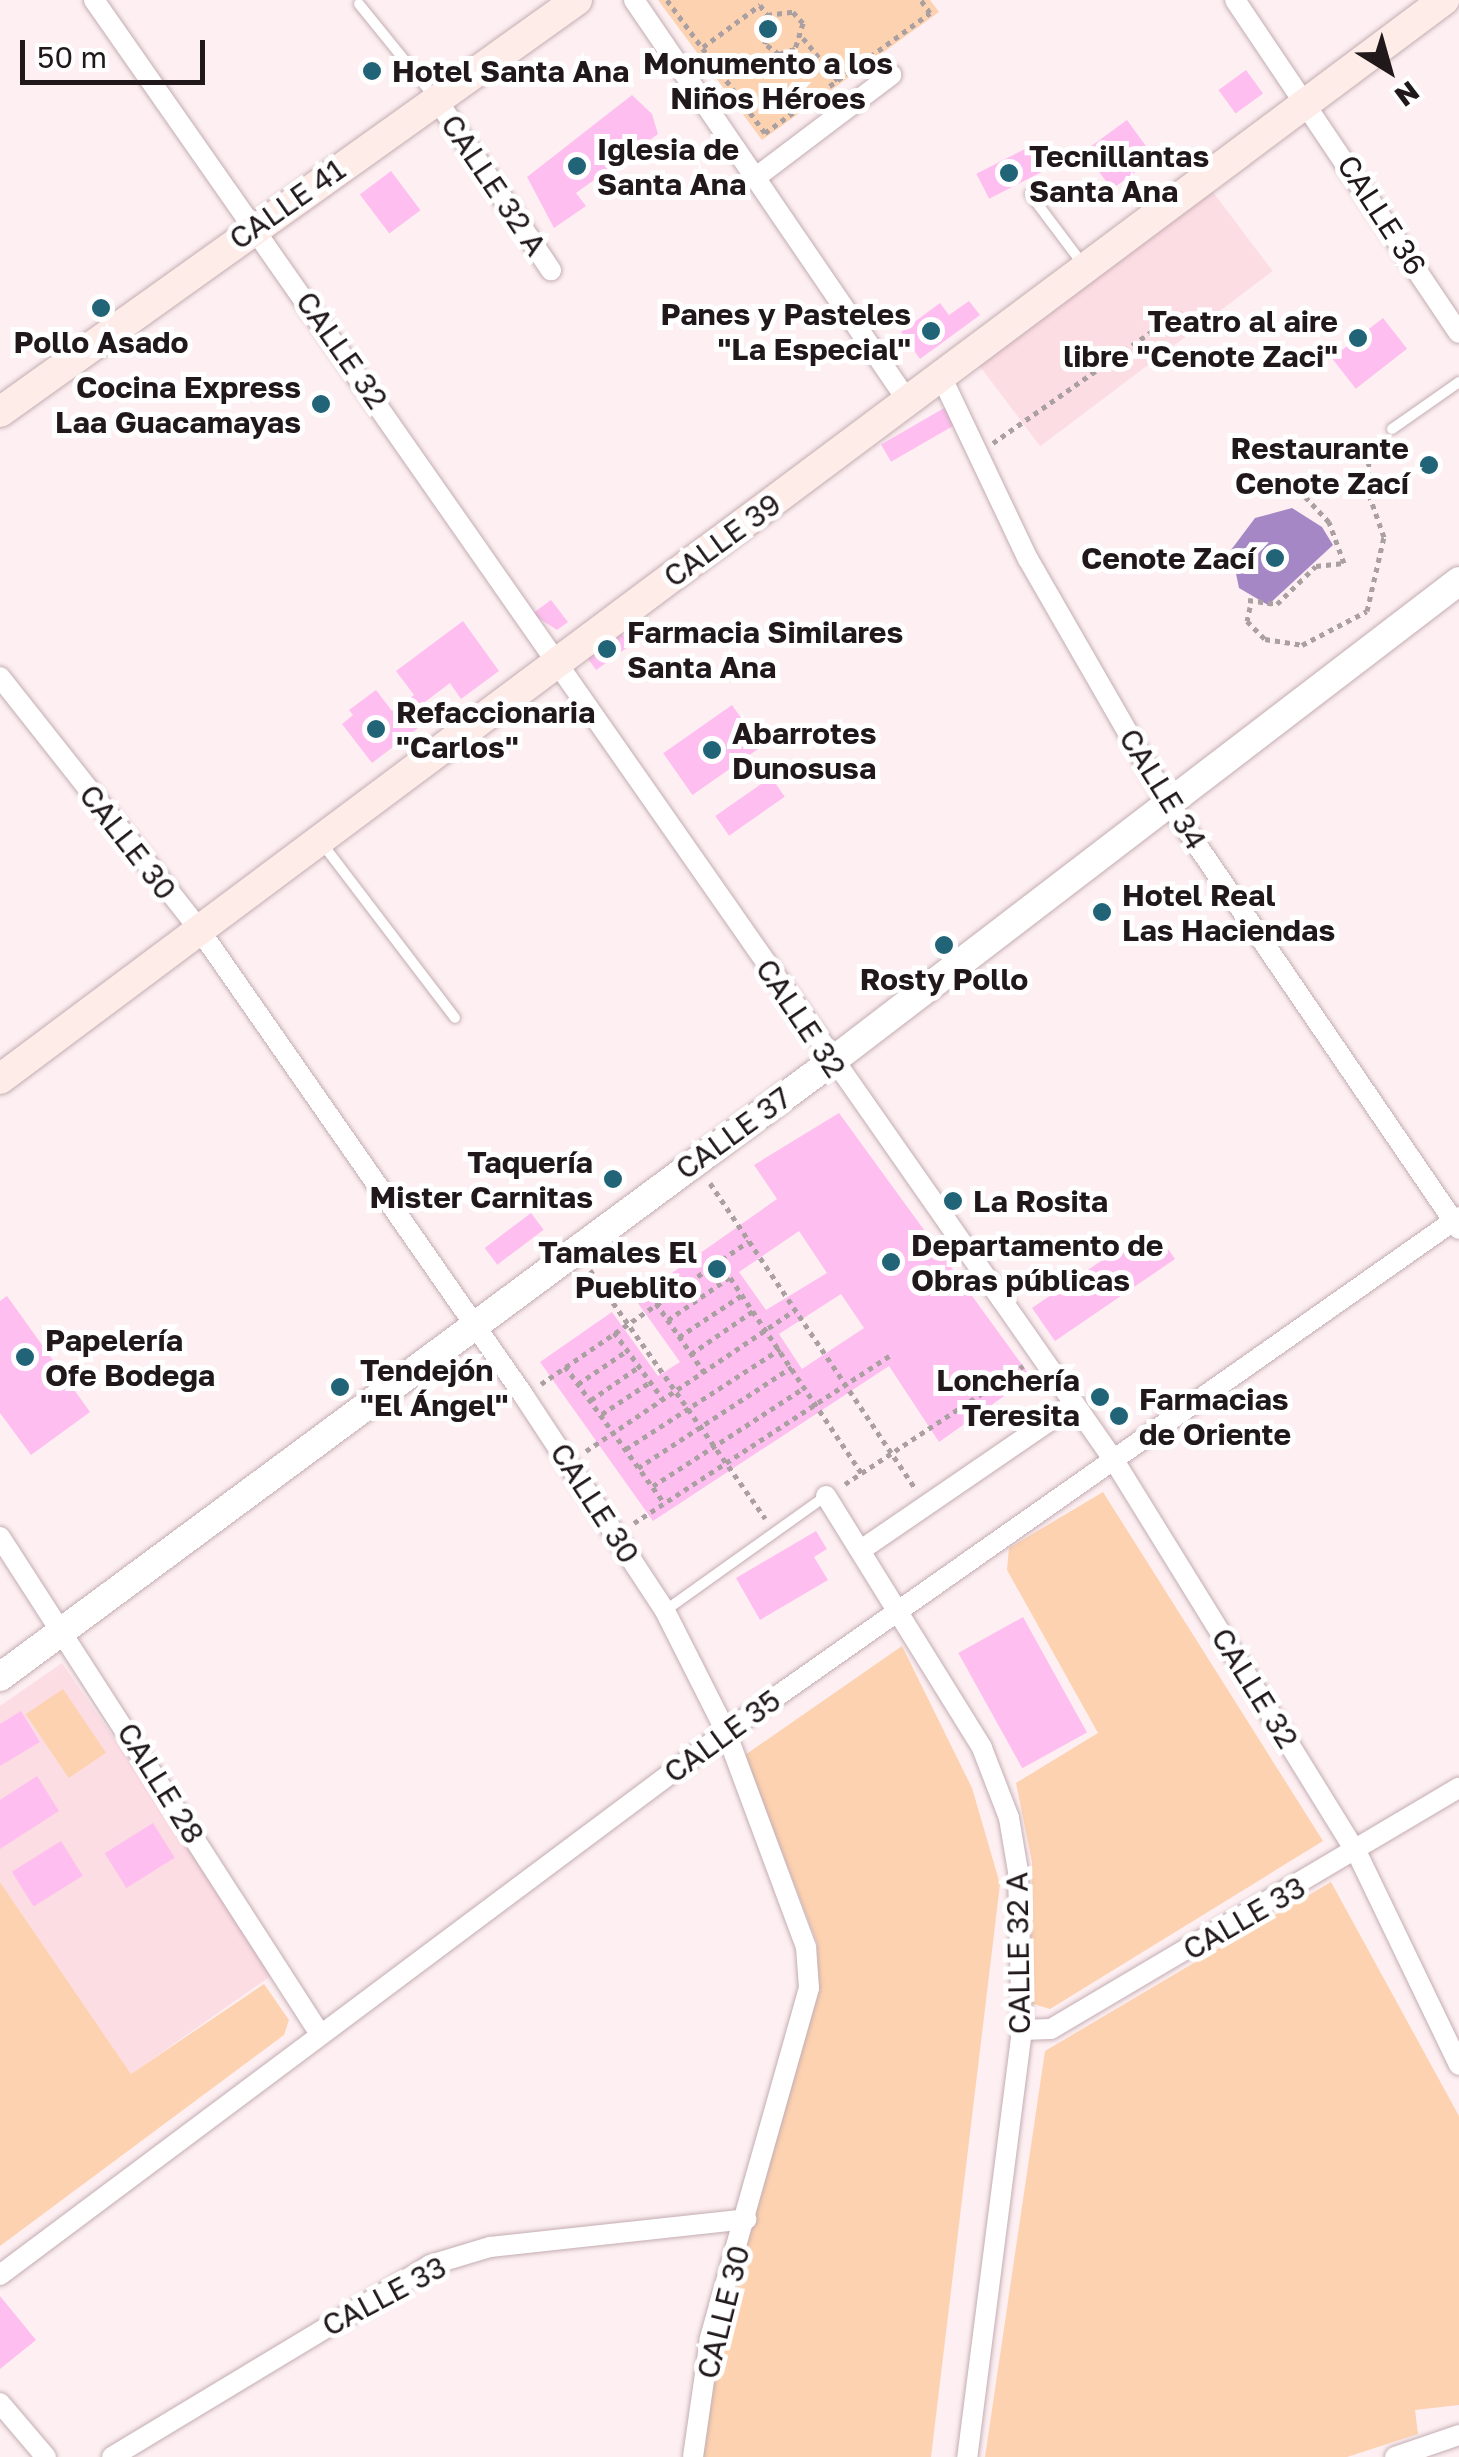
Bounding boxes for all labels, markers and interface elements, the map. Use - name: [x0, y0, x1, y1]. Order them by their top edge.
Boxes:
- marker: Monumento a los Niños Héroes: [757, 18, 779, 40]
- scale bar: [25, 20, 210, 82]
- north arrow: [1339, 20, 1439, 120]
- text: 50 m: [37, 39, 107, 75]
- place label: Monumento a los Niños Héroes: [643, 45, 893, 116]
- place label: Hotel Santa Ana: [392, 53, 629, 89]
- marker: Hotel Santa Ana: [361, 60, 383, 82]
- text: N: [1389, 75, 1426, 114]
- street label: CALLE 32 A: [434, 108, 554, 262]
- place label: Iglesia de Santa Ana: [597, 131, 746, 202]
- place label: Tecnillantas Santa Ana: [1029, 138, 1209, 208]
- street label: CALLE 36: [1330, 148, 1434, 282]
- street label: CALLE 41: [222, 151, 352, 257]
- marker: Iglesia de Santa Ana: [566, 155, 588, 177]
- marker: Tecnillantas Santa Ana: [998, 162, 1020, 184]
- street label: CALLE 32: [289, 284, 395, 416]
- place label: Panes y Pasteles "La Especial": [661, 296, 911, 366]
- marker: Pollo Asado: [90, 297, 112, 319]
- place label: Teatro al aire libre "Cenote Zaci": [1063, 303, 1338, 374]
- marker: Panes y Pasteles "La Especial": [920, 320, 942, 342]
- place label: Pollo Asado: [13, 324, 189, 360]
- marker: Teatro al aire libre "Cenote Zaci": [1347, 327, 1369, 349]
- place label: Cocina Express Laa Guacamayas: [55, 369, 301, 440]
- marker: Cocina Express Laa Guacamayas: [310, 393, 332, 415]
- place label: Restaurante Cenote Zací: [1231, 430, 1409, 500]
- marker: Restaurante Cenote Zací: [1418, 454, 1440, 476]
- street label: CALLE 39: [657, 486, 787, 594]
- place label: Cenote Zací: [1081, 540, 1255, 576]
- marker: Cenote Zací: [1264, 547, 1286, 569]
- place label: Farmacia Similares Santa Ana: [627, 614, 903, 684]
- marker: Farmacia Similares Santa Ana: [596, 638, 618, 660]
- place label: Refaccionaria "Carlos": [396, 694, 595, 764]
- place label: Abarrotes Dunosusa: [732, 715, 876, 786]
- marker: Refaccionaria "Carlos": [365, 718, 387, 740]
- street label: CALLE 34: [1112, 722, 1214, 856]
- marker: Abarrotes Dunosusa: [701, 739, 723, 761]
- street label: CALLE 30: [72, 777, 184, 907]
- place label: Hotel Real Las Haciendas: [1122, 877, 1335, 948]
- marker: Hotel Real Las Haciendas: [1091, 901, 1113, 923]
- marker: Rosty Pollo: [933, 934, 955, 956]
- street label: CALLE 32: [748, 952, 854, 1084]
- place label: Rosty Pollo: [860, 961, 1028, 997]
- street label: CALLE 37: [668, 1079, 798, 1187]
- place label: Taquería Mister Carnitas: [370, 1144, 593, 1214]
- marker: Taquería Mister Carnitas: [602, 1168, 624, 1190]
- place label: La Rosita: [973, 1183, 1108, 1219]
- marker: La Rosita: [942, 1190, 964, 1212]
- place label: Departamento de Obras públicas: [911, 1227, 1163, 1298]
- place label: Tamales El Pueblito: [538, 1234, 697, 1304]
- marker: Departamento de Obras públicas: [880, 1251, 902, 1273]
- marker: Tamales El Pueblito: [706, 1258, 728, 1280]
- place label: Papelería Ofe Bodega: [45, 1322, 215, 1392]
- marker: Papelería Ofe Bodega: [14, 1346, 36, 1368]
- place label: Tendejón "El Ángel": [360, 1352, 509, 1422]
- place label: Lonchería Teresita: [936, 1362, 1080, 1432]
- marker: Tendejón "El Ángel": [329, 1376, 351, 1398]
- place label: Farmacias de Oriente: [1139, 1381, 1291, 1452]
- marker: Lonchería Teresita: [1089, 1386, 1111, 1408]
- marker: Farmacias de Oriente: [1108, 1405, 1130, 1427]
- street label: CALLE 30: [543, 1436, 647, 1570]
- street label: CALLE 32: [1204, 1621, 1306, 1755]
- street label: CALLE 35: [657, 1682, 787, 1790]
- street label: CALLE 28: [110, 1716, 212, 1850]
- street label: CALLE 33: [1177, 1869, 1311, 1967]
- street label: CALLE 32 A: [999, 1871, 1037, 2035]
- street label: CALLE 30: [689, 2242, 757, 2382]
- street label: CALLE 33: [316, 2248, 452, 2344]

